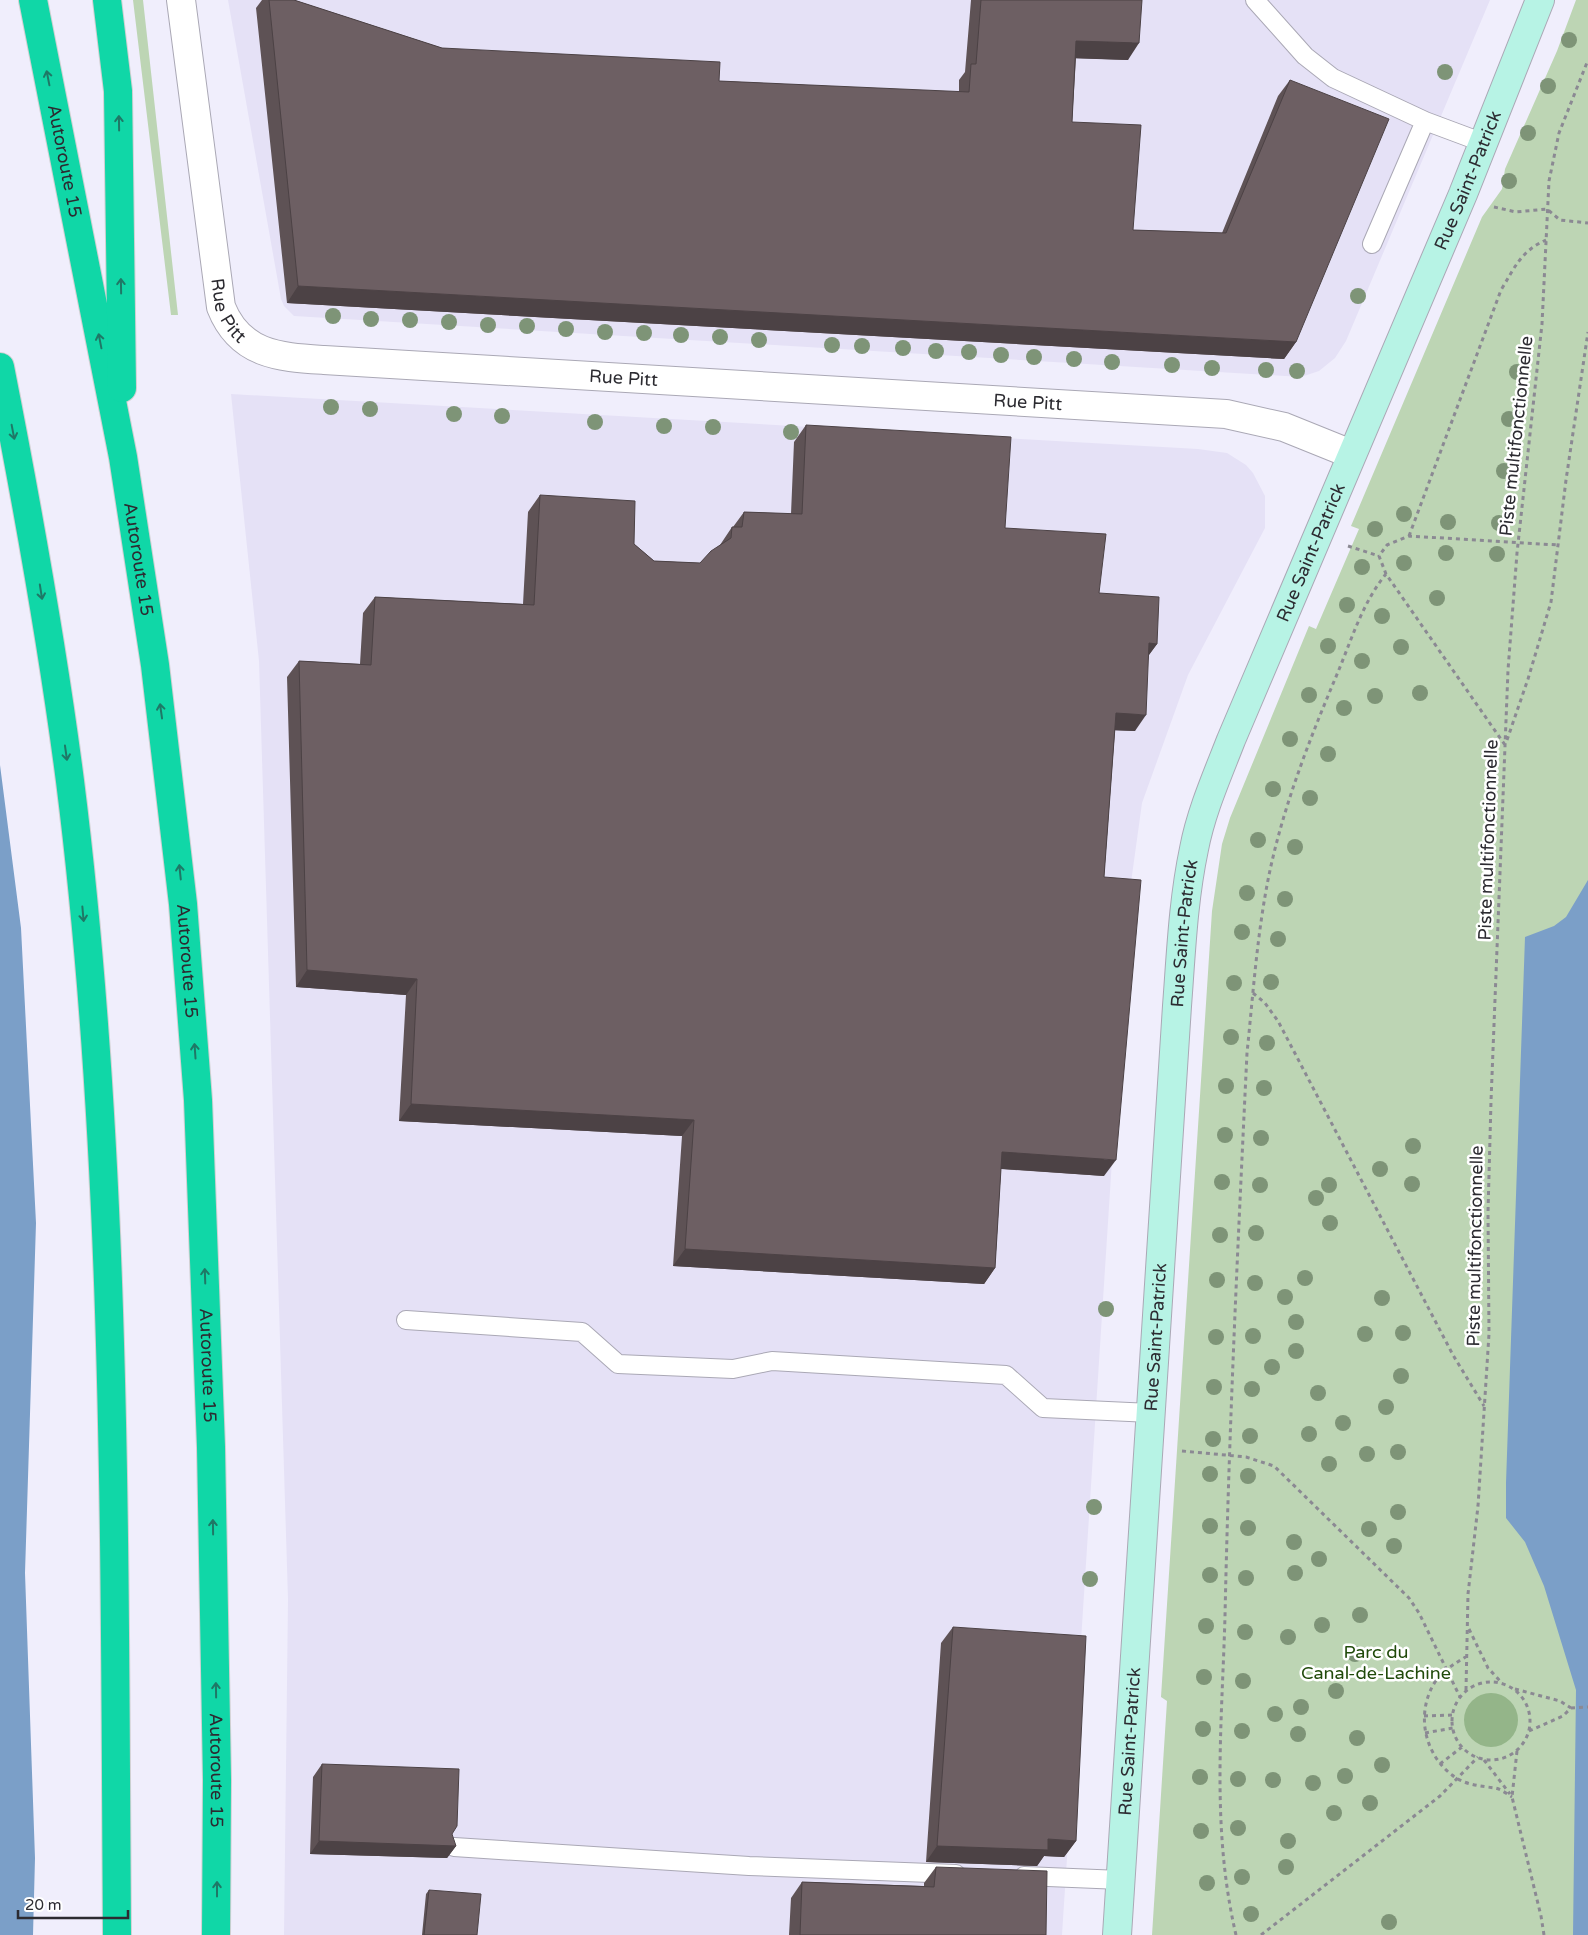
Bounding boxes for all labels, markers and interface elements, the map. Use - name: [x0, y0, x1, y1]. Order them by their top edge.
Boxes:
- one-way arrow: [43, 71, 52, 87]
- street label: Autoroute 15: [43, 103, 87, 219]
- street label: Rue Saint-Patrick: [1429, 107, 1506, 253]
- one-way arrow: [114, 116, 124, 132]
- street label: Rue Pitt: [206, 277, 251, 348]
- one-way arrow: [116, 278, 126, 294]
- one-way arrow: [95, 333, 104, 349]
- street label: Piste multifonctionnelle: [1495, 335, 1537, 537]
- street label: Rue Pitt: [589, 365, 659, 391]
- street label: Rue Pitt: [993, 389, 1063, 415]
- one-way arrow: [8, 424, 18, 440]
- street label: Rue Saint-Patrick: [1271, 480, 1350, 625]
- street label: Autoroute 15: [119, 501, 158, 617]
- one-way arrow: [37, 584, 47, 600]
- one-way arrow: [155, 703, 165, 719]
- street label: Piste multifonctionnelle: [1473, 739, 1503, 941]
- one-way arrow: [61, 745, 71, 761]
- street label: Rue Saint-Patrick: [1166, 857, 1203, 1008]
- one-way arrow: [175, 864, 185, 880]
- street label: Autoroute 15: [172, 903, 203, 1019]
- one-way arrow: [78, 906, 88, 922]
- one-way arrow: [190, 1043, 200, 1059]
- street label: Piste multifonctionnelle: [1462, 1145, 1488, 1347]
- street label: Rue Saint-Patrick: [1140, 1262, 1171, 1412]
- one-way arrow: [201, 1268, 210, 1284]
- street label: Autoroute 15: [195, 1308, 221, 1423]
- one-way arrow: [208, 1519, 218, 1536]
- park label: Parc du Canal-de-Lachine: [1301, 1641, 1451, 1684]
- street label: Rue Saint-Patrick: [1114, 1666, 1145, 1816]
- one-way arrow: [211, 1682, 221, 1698]
- street label: Autoroute 15: [205, 1713, 228, 1828]
- one-way arrow: [212, 1881, 222, 1898]
- scale bar: [18, 1888, 128, 1920]
- text: 20 m: [25, 1896, 62, 1914]

